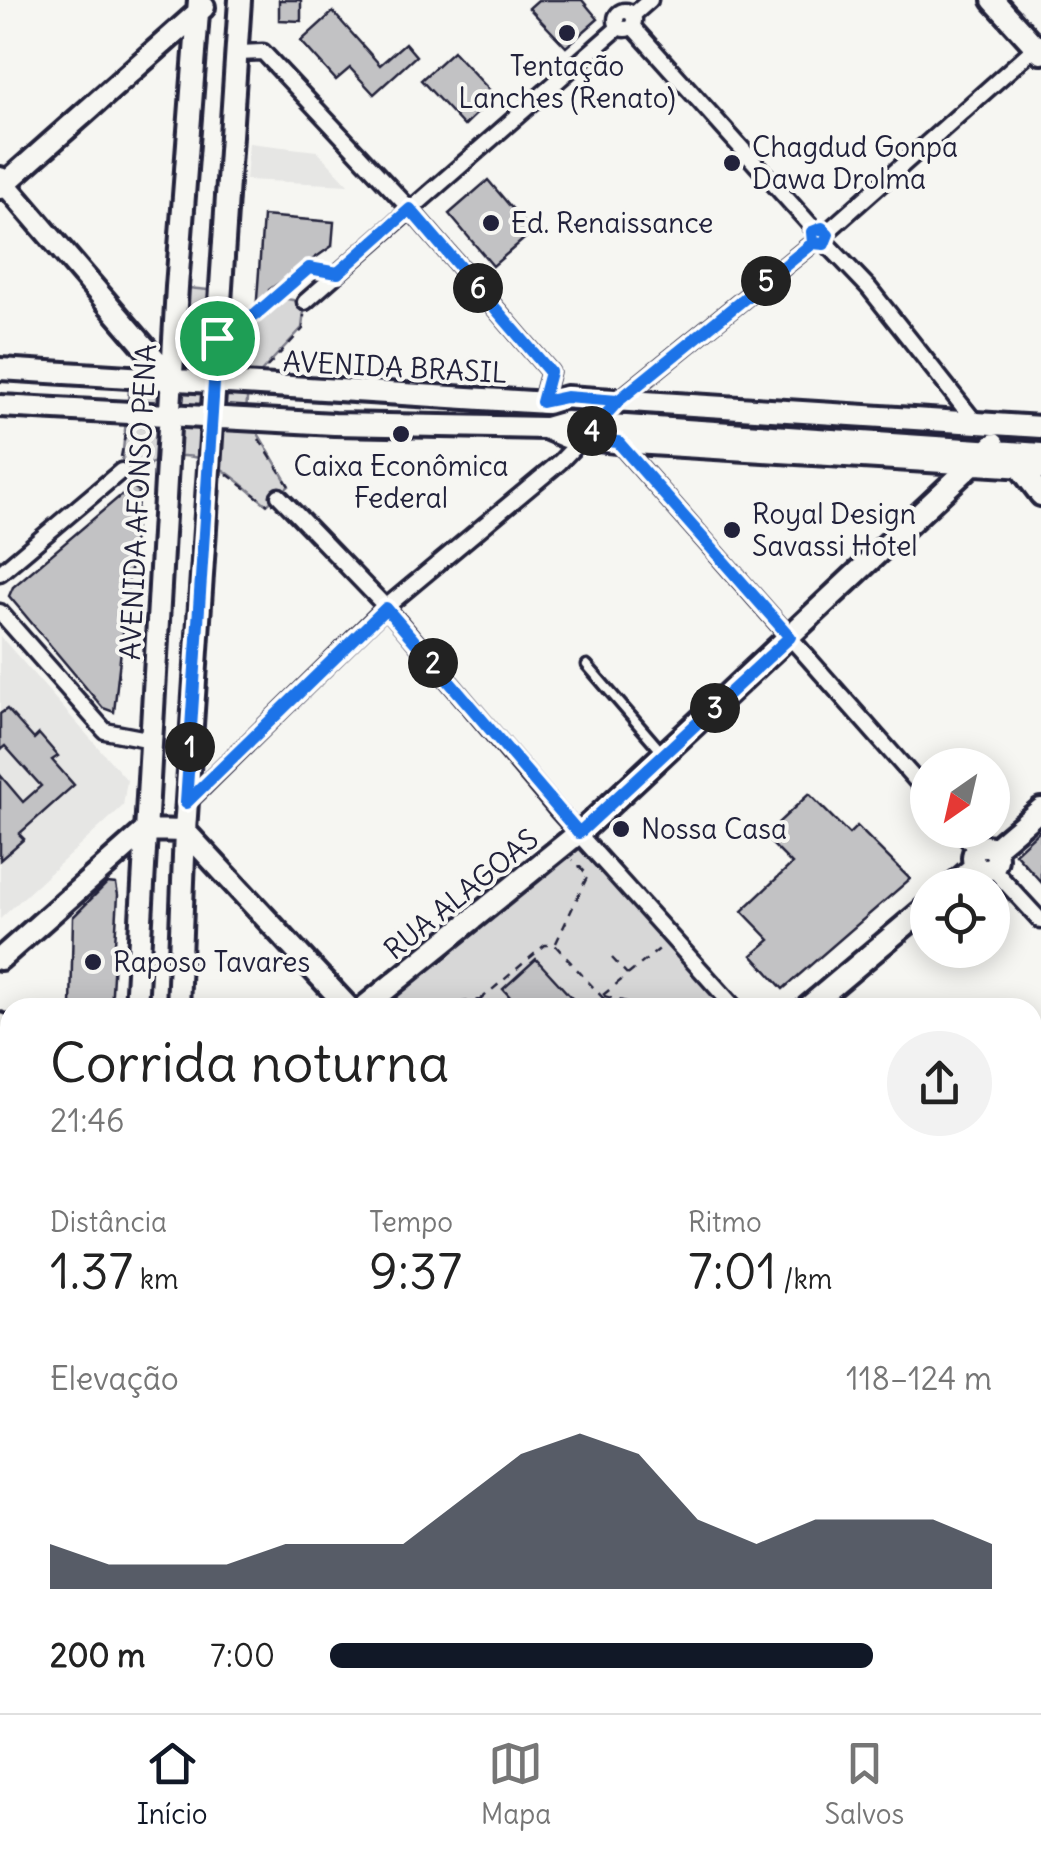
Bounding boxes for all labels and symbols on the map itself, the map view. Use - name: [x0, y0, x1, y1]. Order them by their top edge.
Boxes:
- marker: Tentação Lanches (Renato): [556, 22, 578, 44]
- place label: Tentação Lanches (Renato): [458, 48, 676, 116]
- place label: Chagdud Gonpa Dawa Drolma: [752, 129, 958, 197]
- marker: Chagdud Gonpa Dawa Drolma: [721, 152, 743, 174]
- place label: Ed. Renaissance: [511, 205, 713, 241]
- marker: Ed. Renaissance: [480, 212, 502, 234]
- pin: 5: [741, 256, 791, 306]
- pin: 6: [453, 263, 503, 313]
- pin: [175, 296, 260, 381]
- street label: AVENIDA AFONSO PENA: [112, 343, 164, 661]
- street label: AVENIDA BRASIL: [282, 343, 508, 391]
- pin: 4: [567, 406, 617, 456]
- marker: Caixa Econômica Federal: [390, 423, 412, 445]
- place label: Caixa Econômica Federal: [294, 448, 508, 516]
- place label: Royal Design Savassi Hotel: [752, 496, 918, 564]
- marker: Royal Design Savassi Hotel: [721, 519, 743, 541]
- pin: 2: [408, 638, 458, 688]
- pin: 3: [690, 683, 740, 733]
- pin: 1: [165, 722, 215, 772]
- north arrow: [910, 748, 1010, 848]
- place label: Nossa Casa: [641, 811, 787, 847]
- marker: Nossa Casa: [610, 818, 632, 840]
- street label: RUA ALAGOAS: [377, 821, 545, 967]
- place label: Raposo Tavares: [113, 944, 310, 980]
- marker: Raposo Tavares: [82, 951, 104, 973]

